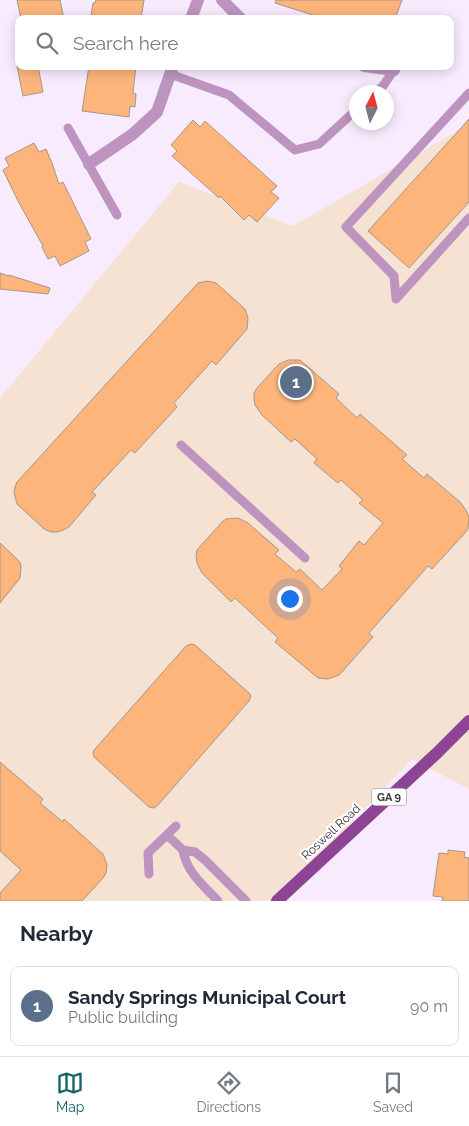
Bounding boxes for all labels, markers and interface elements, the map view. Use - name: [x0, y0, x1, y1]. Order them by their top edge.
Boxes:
- search box: [15, 15, 454, 70]
- icon: search: [33, 29, 61, 57]
- text: Search here: [73, 32, 179, 54]
- north arrow: [349, 85, 394, 130]
- pin: 1: [280, 363, 312, 401]
- your location: [277, 586, 303, 612]
- road number: GA 9: [372, 789, 406, 806]
- street label: Roswell Road: [299, 801, 363, 863]
- text: Nearby: [20, 921, 93, 946]
- text: Sandy Springs Municipal Court: [68, 986, 346, 1008]
- text: 1: [33, 997, 41, 1016]
- text: 90 m: [410, 997, 448, 1016]
- text: Public building: [68, 1008, 178, 1027]
- tab: Map: [56, 1069, 84, 1115]
- tab: Directions: [196, 1069, 261, 1115]
- tab: Saved: [373, 1069, 413, 1115]

